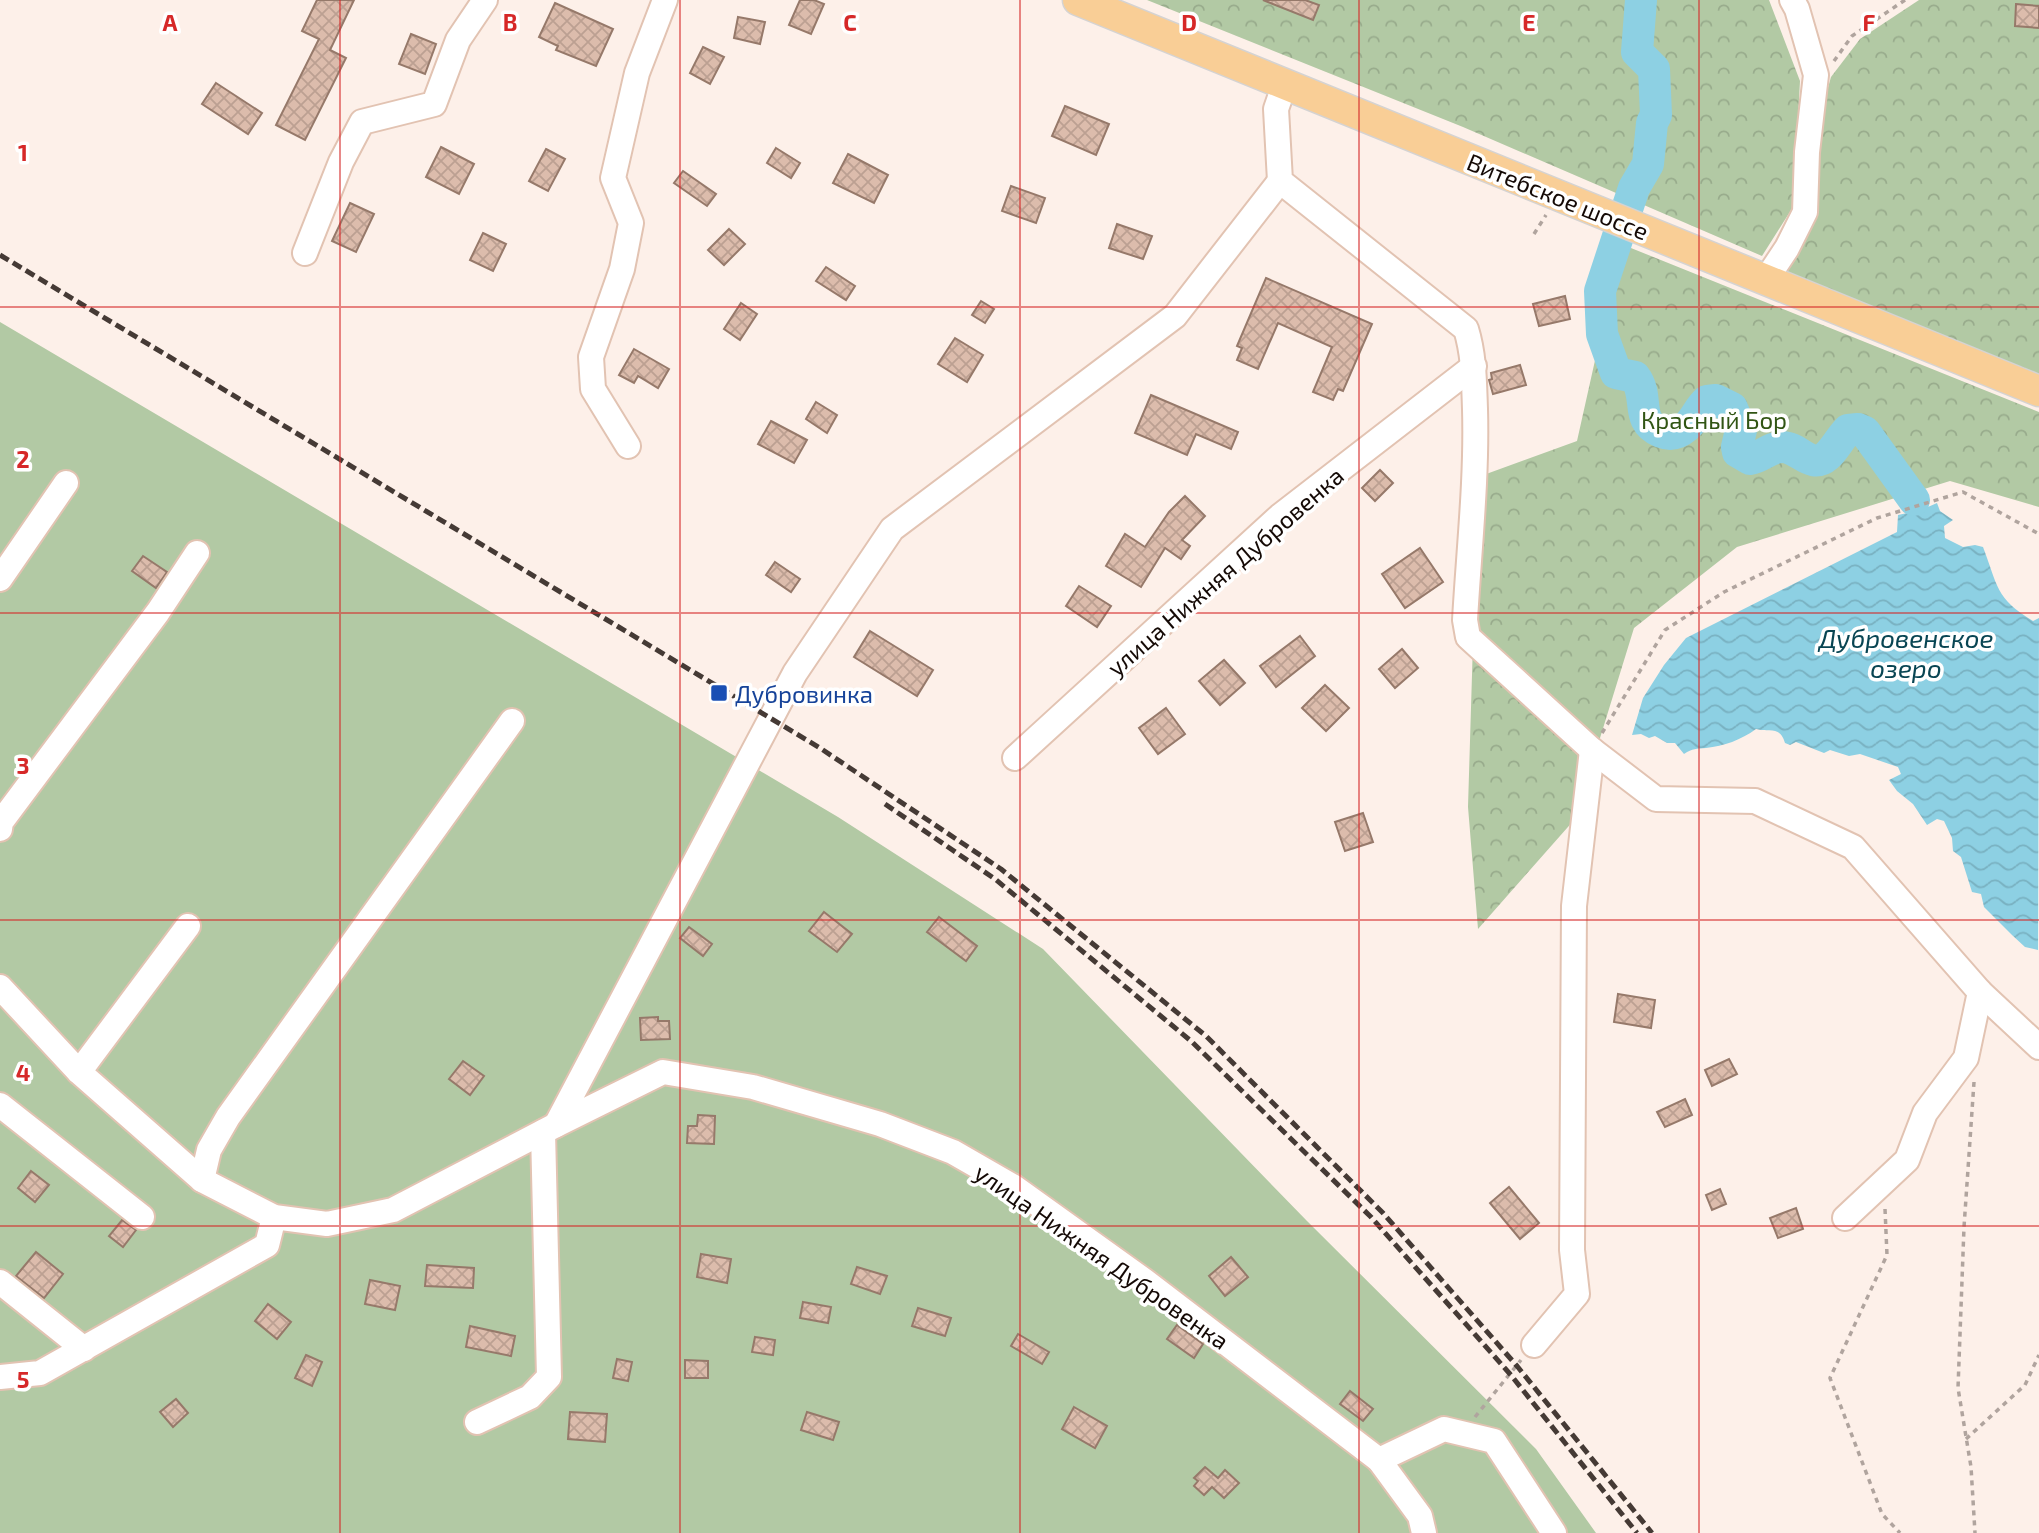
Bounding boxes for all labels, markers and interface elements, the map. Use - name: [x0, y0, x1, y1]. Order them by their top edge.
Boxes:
- text: A: [162, 8, 178, 36]
- text: B: [503, 8, 517, 36]
- text: C: [843, 8, 857, 36]
- text: D: [1181, 8, 1197, 36]
- text: E: [1522, 8, 1536, 36]
- text: F: [1863, 8, 1876, 36]
- text: 1: [18, 138, 28, 166]
- street label: Витебское шоссе: [1463, 146, 1653, 246]
- park label: Красный Бор: [1641, 405, 1787, 434]
- text: 2: [16, 445, 30, 473]
- street label: улица Нижняя Дубровенка: [1101, 460, 1350, 682]
- water label: Дубровенское озеро: [1817, 622, 1993, 683]
- place label: Дубровинка: [735, 679, 873, 709]
- marker: Дубровинка: [709, 683, 729, 703]
- text: 3: [16, 751, 30, 779]
- text: 4: [16, 1058, 30, 1086]
- street label: улица Нижняя Дубровенка: [969, 1157, 1235, 1356]
- text: 5: [17, 1365, 29, 1393]

